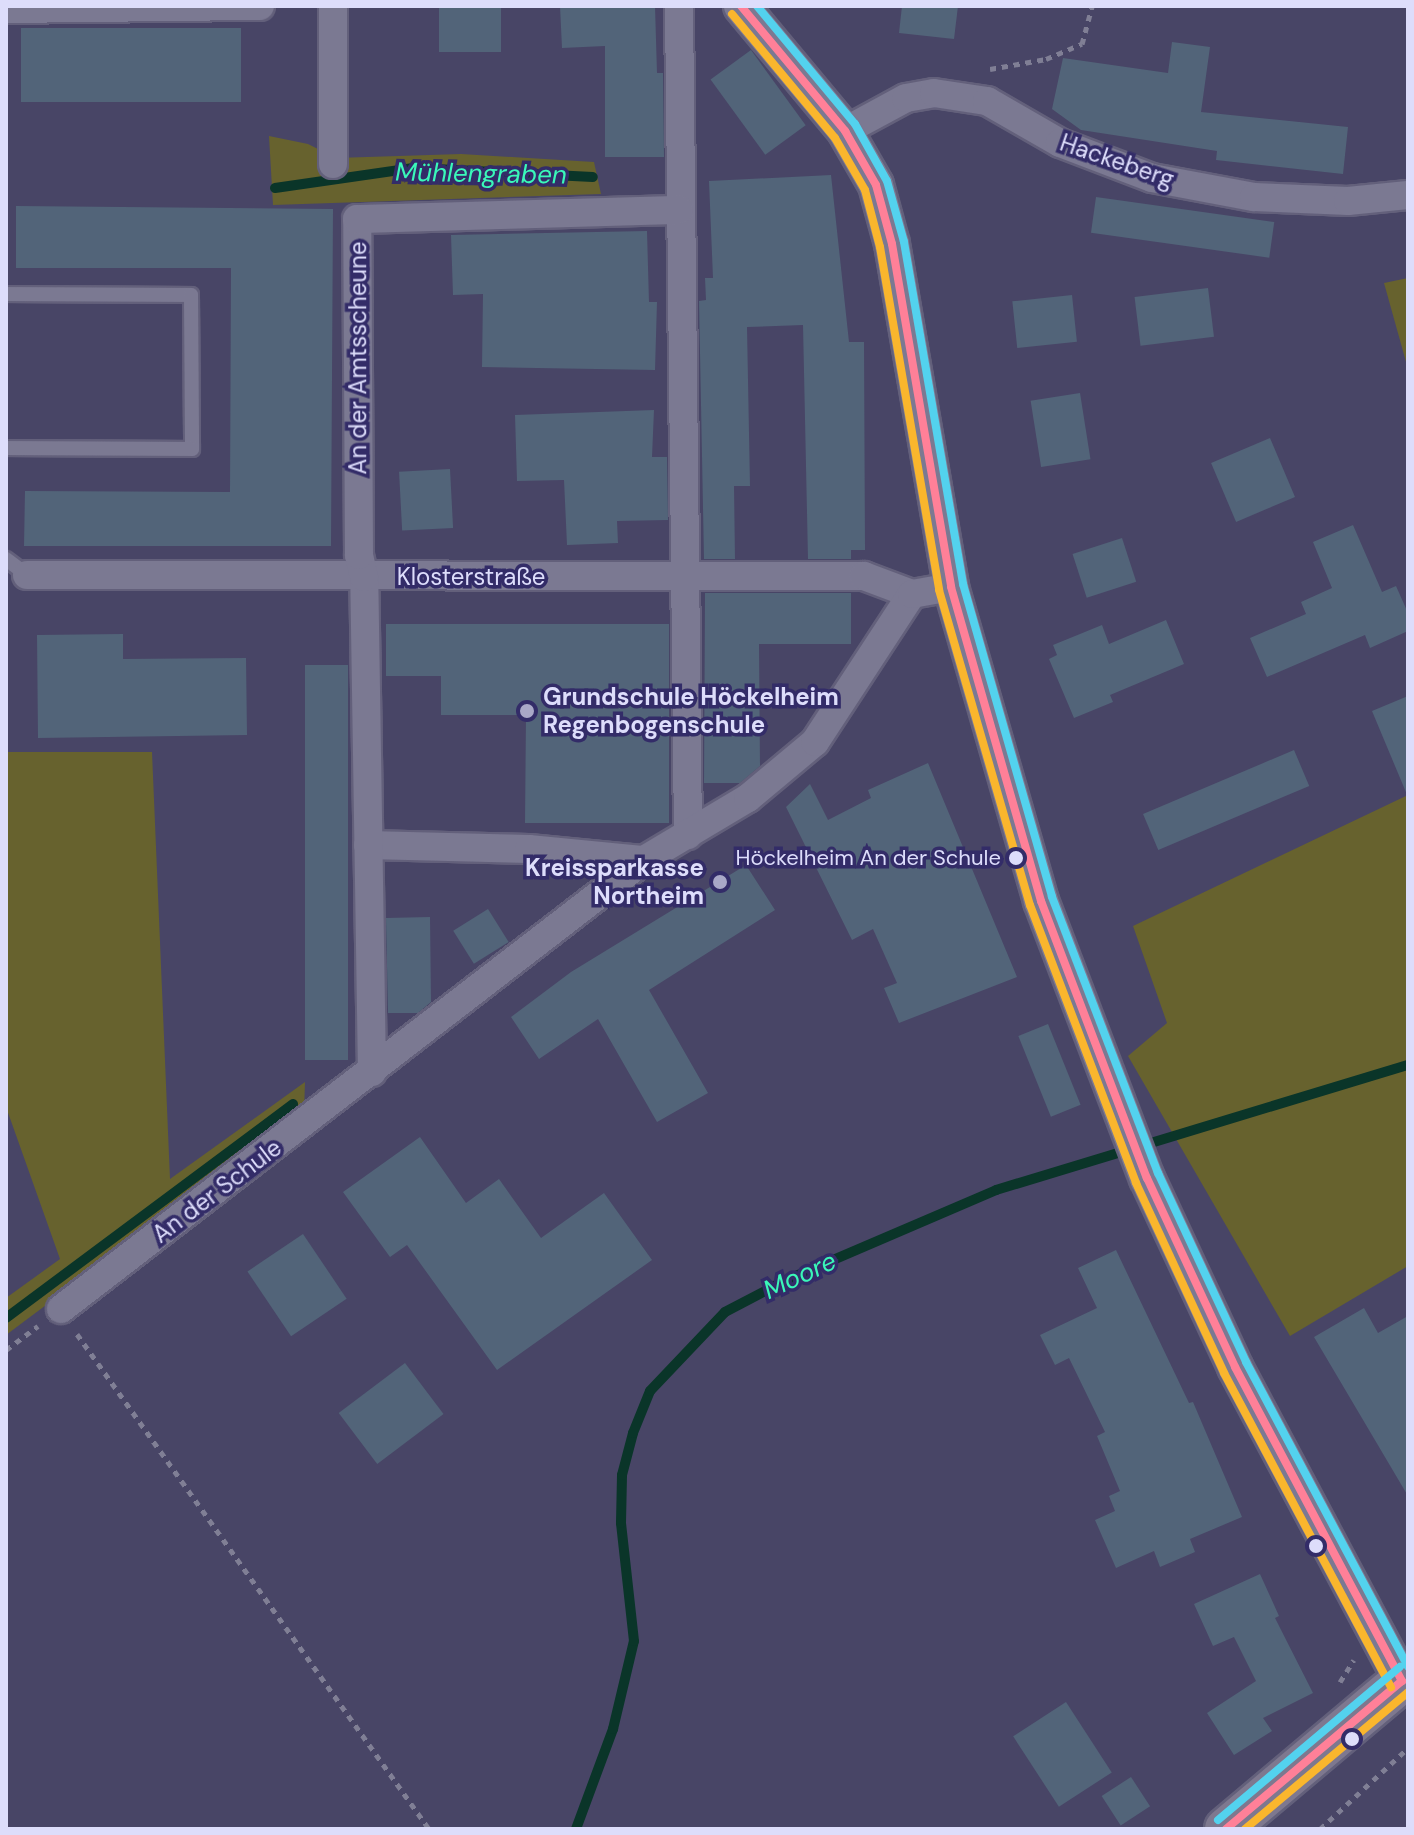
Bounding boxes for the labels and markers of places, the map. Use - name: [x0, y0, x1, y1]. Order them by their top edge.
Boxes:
- place label: Grundschule Höckelheim Regenbogenschule: [543, 683, 839, 739]
- marker: Grundschule Höckelheim Regenbogenschule: [518, 702, 536, 720]
- place label: Höckelheim An der Schule: [735, 845, 1001, 871]
- marker: Höckelheim An der Schule: [1008, 850, 1024, 866]
- place label: Kreissparkasse Northeim: [525, 854, 704, 910]
- marker: Kreissparkasse Northeim: [711, 873, 729, 891]
- unlabelled marker: [1308, 1538, 1324, 1554]
- unlabelled marker: [1344, 1731, 1360, 1747]

